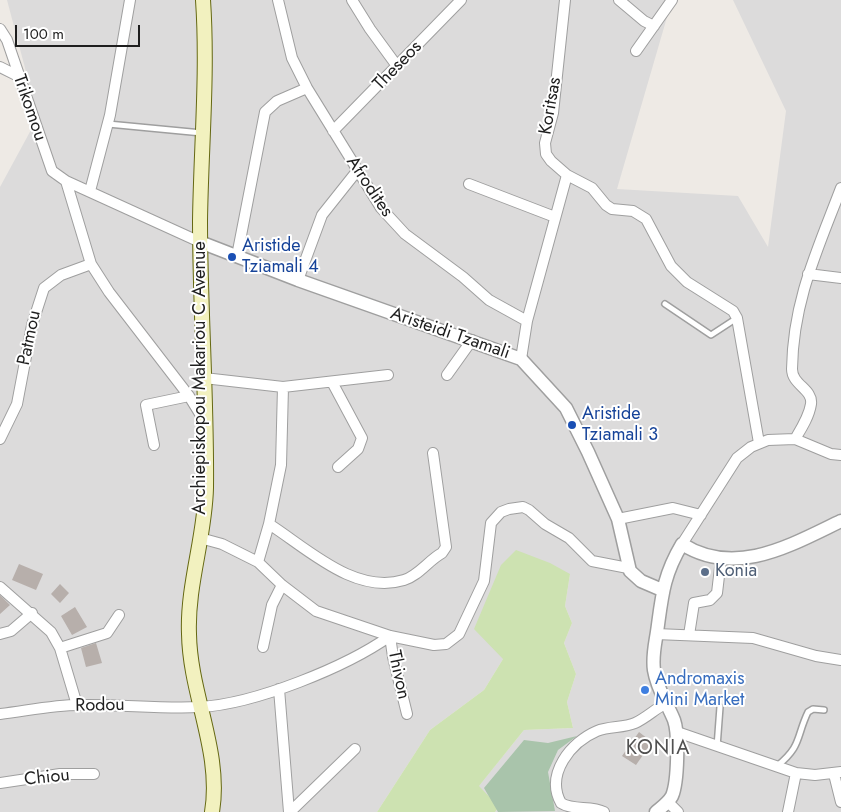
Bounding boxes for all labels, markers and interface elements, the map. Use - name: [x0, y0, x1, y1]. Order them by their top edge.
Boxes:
- scale bar: [18, 15, 142, 47]
- text: 100 m: [23, 23, 64, 45]
- street label: Theseos: [369, 37, 427, 95]
- street label: Trikomou: [8, 72, 50, 144]
- street label: Koritsas: [535, 76, 567, 136]
- street label: Afrodites: [341, 153, 397, 221]
- place label: Aristide Tziamali 4: [242, 236, 319, 278]
- street label: Archiepiskopou Makariou C Avenue: [190, 241, 212, 515]
- marker: Aristide Tziamali 4: [226, 251, 238, 263]
- street label: Aristeidi Tzamali: [387, 303, 513, 365]
- street label: Patmou: [14, 309, 46, 367]
- place label: Aristide Tziamali 3: [582, 404, 658, 446]
- marker: Aristide Tziamali 3: [566, 419, 578, 431]
- place label: Konia: [715, 561, 757, 583]
- marker: Konia: [699, 566, 711, 578]
- street label: Thivon: [382, 649, 414, 701]
- place label: Andromaxis Mini Market: [655, 669, 745, 712]
- marker: Andromaxis Mini Market: [639, 684, 651, 696]
- street label: Rodou: [75, 695, 125, 717]
- district label: KONIA: [625, 737, 691, 761]
- street label: Chiou: [23, 765, 71, 791]

